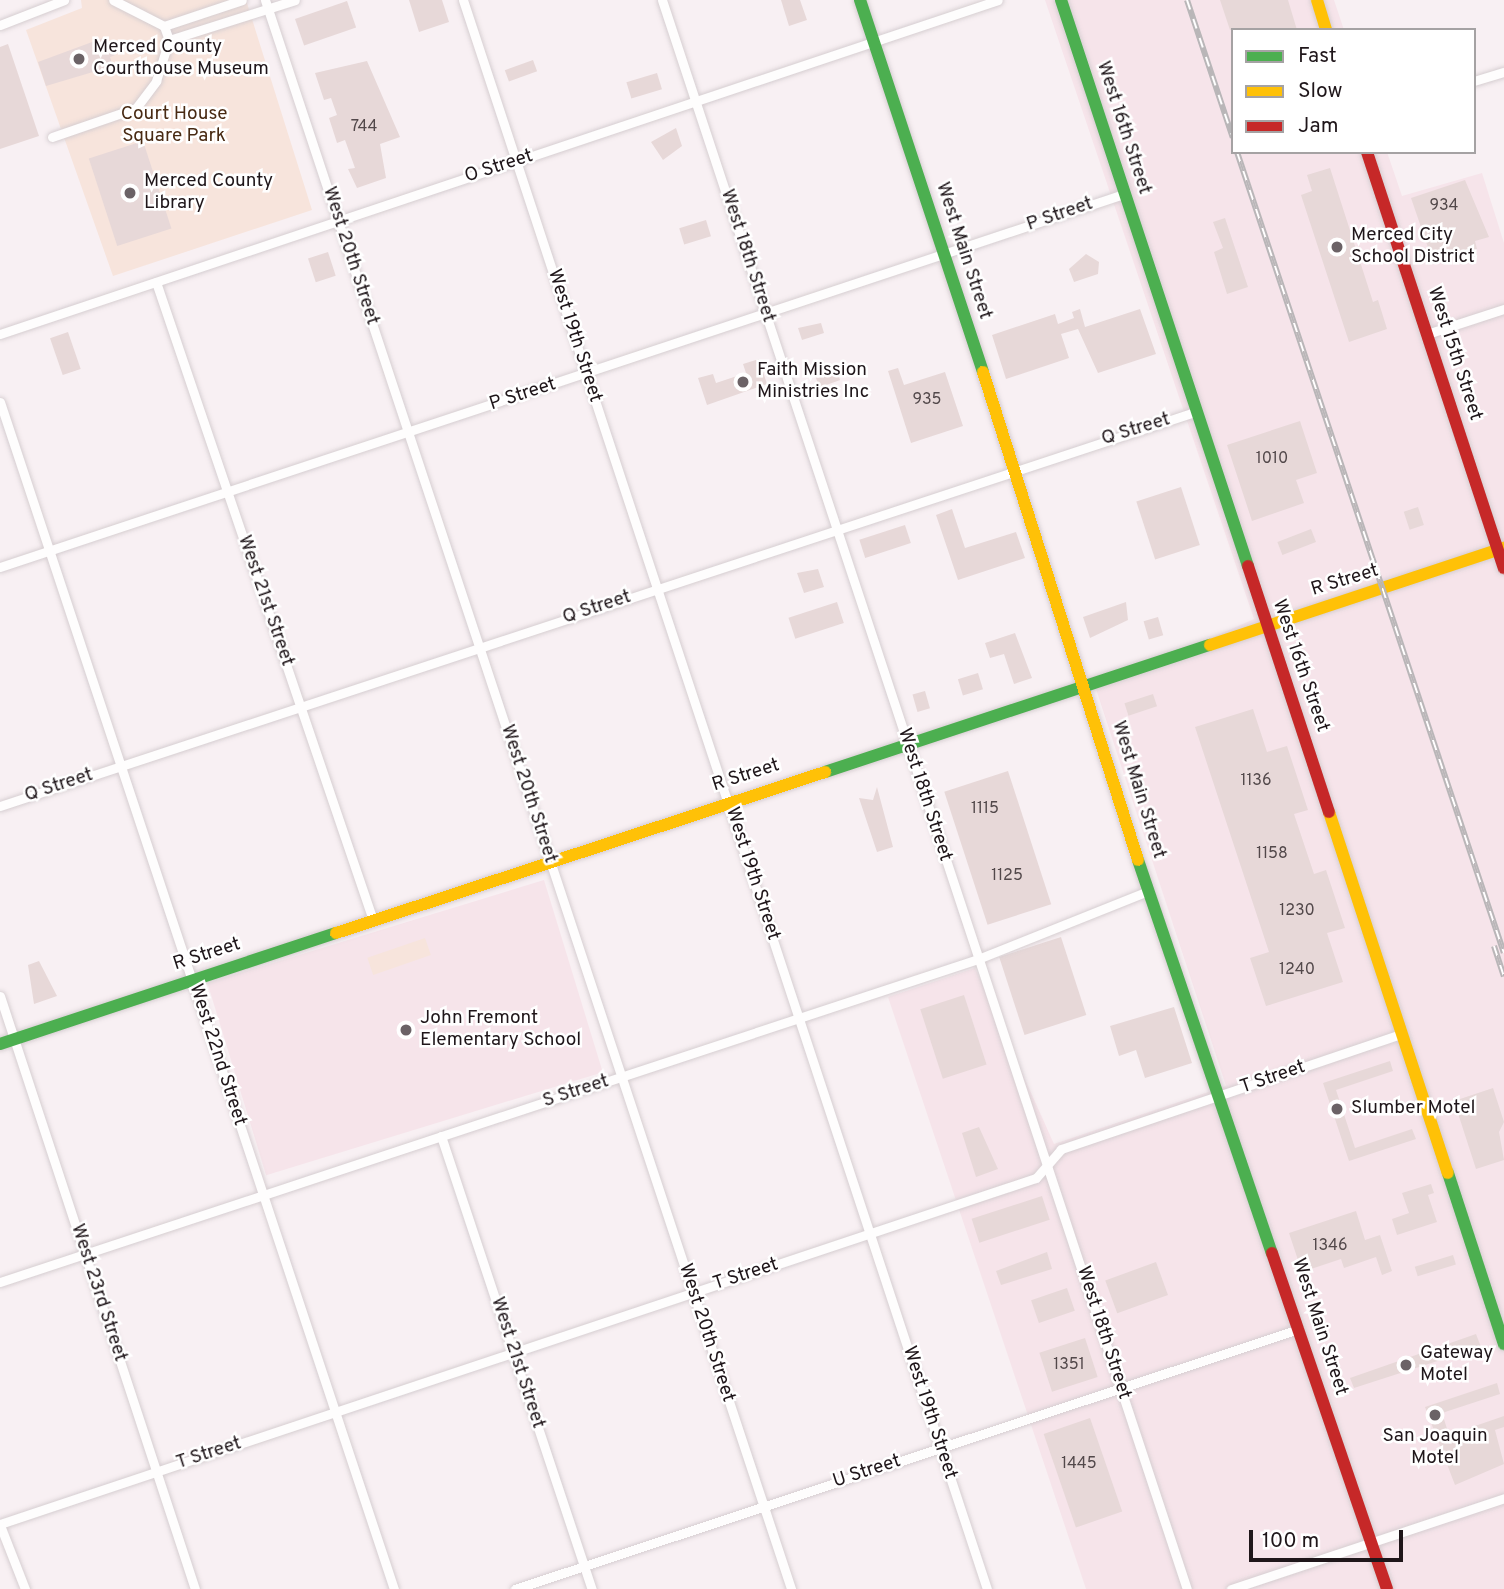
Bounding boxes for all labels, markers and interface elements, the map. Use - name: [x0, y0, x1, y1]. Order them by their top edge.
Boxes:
- legend: [1231, 28, 1476, 154]
- place label: Merced County Courthouse Museum: [93, 37, 269, 81]
- text: Fast: [1298, 43, 1337, 70]
- marker: Merced County Courthouse Museum: [71, 51, 87, 67]
- street label: West 16th Street: [1091, 59, 1155, 197]
- text: Slow: [1298, 78, 1343, 105]
- park label: Court House Square Park: [121, 104, 227, 148]
- text: Jam: [1298, 113, 1339, 140]
- house number: 744: [351, 117, 377, 137]
- street label: O Street: [462, 145, 536, 189]
- place label: Merced County Library: [144, 171, 273, 215]
- street label: West Main Street: [930, 179, 996, 323]
- street label: West 20th Street: [317, 184, 383, 328]
- marker: Merced County Library: [122, 185, 138, 201]
- street label: West 18th Street: [715, 187, 779, 325]
- street label: P Street: [1024, 193, 1096, 237]
- house number: 934: [1429, 196, 1459, 216]
- place label: Merced City School District: [1351, 225, 1475, 269]
- marker: Merced City School District: [1329, 239, 1345, 255]
- street label: West 19th Street: [542, 267, 606, 405]
- street label: West 15th Street: [1422, 284, 1486, 424]
- place label: Faith Mission Ministries Inc: [757, 360, 869, 404]
- street label: P Street: [487, 374, 559, 416]
- marker: Faith Mission Ministries Inc: [735, 374, 751, 390]
- house number: 935: [912, 390, 942, 410]
- street label: Q Street: [1099, 409, 1173, 451]
- house number: 1010: [1256, 449, 1288, 469]
- street label: West 21st Street: [232, 533, 298, 669]
- street label: R Street: [1308, 560, 1382, 602]
- street label: Q Street: [560, 586, 634, 630]
- street label: West 16th Street: [1267, 597, 1333, 735]
- street label: West Main Street: [1106, 718, 1170, 862]
- street label: West 20th Street: [495, 722, 561, 866]
- street label: West 18th Street: [892, 726, 956, 864]
- street label: R Street: [709, 754, 783, 798]
- street label: Q Street: [22, 764, 96, 808]
- house number: 1136: [1240, 771, 1272, 791]
- house number: 1115: [971, 799, 999, 819]
- street label: West 19th Street: [720, 805, 784, 943]
- house number: 1158: [1256, 844, 1288, 864]
- house number: 1125: [991, 866, 1023, 886]
- house number: 1230: [1279, 901, 1315, 921]
- street label: R Street: [170, 933, 244, 977]
- house number: 1240: [1279, 960, 1315, 980]
- street label: West 22nd Street: [183, 981, 251, 1129]
- place label: John Fremont Elementary School: [420, 1008, 581, 1052]
- marker: John Fremont Elementary School: [398, 1022, 414, 1038]
- street label: T Street: [1237, 1056, 1309, 1100]
- street label: S Street: [540, 1071, 612, 1113]
- place label: Slumber Motel: [1351, 1098, 1475, 1120]
- marker: Slumber Motel: [1329, 1101, 1345, 1117]
- street label: West 23rd Street: [65, 1221, 131, 1365]
- house number: 1346: [1312, 1236, 1348, 1256]
- street label: T Street: [710, 1254, 782, 1296]
- street label: West Main Street: [1286, 1255, 1352, 1399]
- street label: West 20th Street: [673, 1261, 739, 1405]
- street label: West 18th Street: [1071, 1264, 1135, 1402]
- street label: West 21st Street: [485, 1294, 549, 1432]
- place label: Gateway Motel: [1420, 1343, 1493, 1387]
- street label: West 19th Street: [897, 1344, 961, 1482]
- house number: 1351: [1053, 1355, 1085, 1375]
- marker: Gateway Motel: [1398, 1357, 1414, 1373]
- marker: San Joaquin Motel: [1427, 1407, 1443, 1423]
- place label: San Joaquin Motel: [1382, 1426, 1488, 1470]
- street label: T Street: [173, 1433, 245, 1475]
- street label: U Street: [830, 1450, 904, 1494]
- house number: 1445: [1061, 1454, 1097, 1474]
- scale bar: [1252, 1516, 1406, 1560]
- text: 100 m: [1262, 1528, 1319, 1555]

